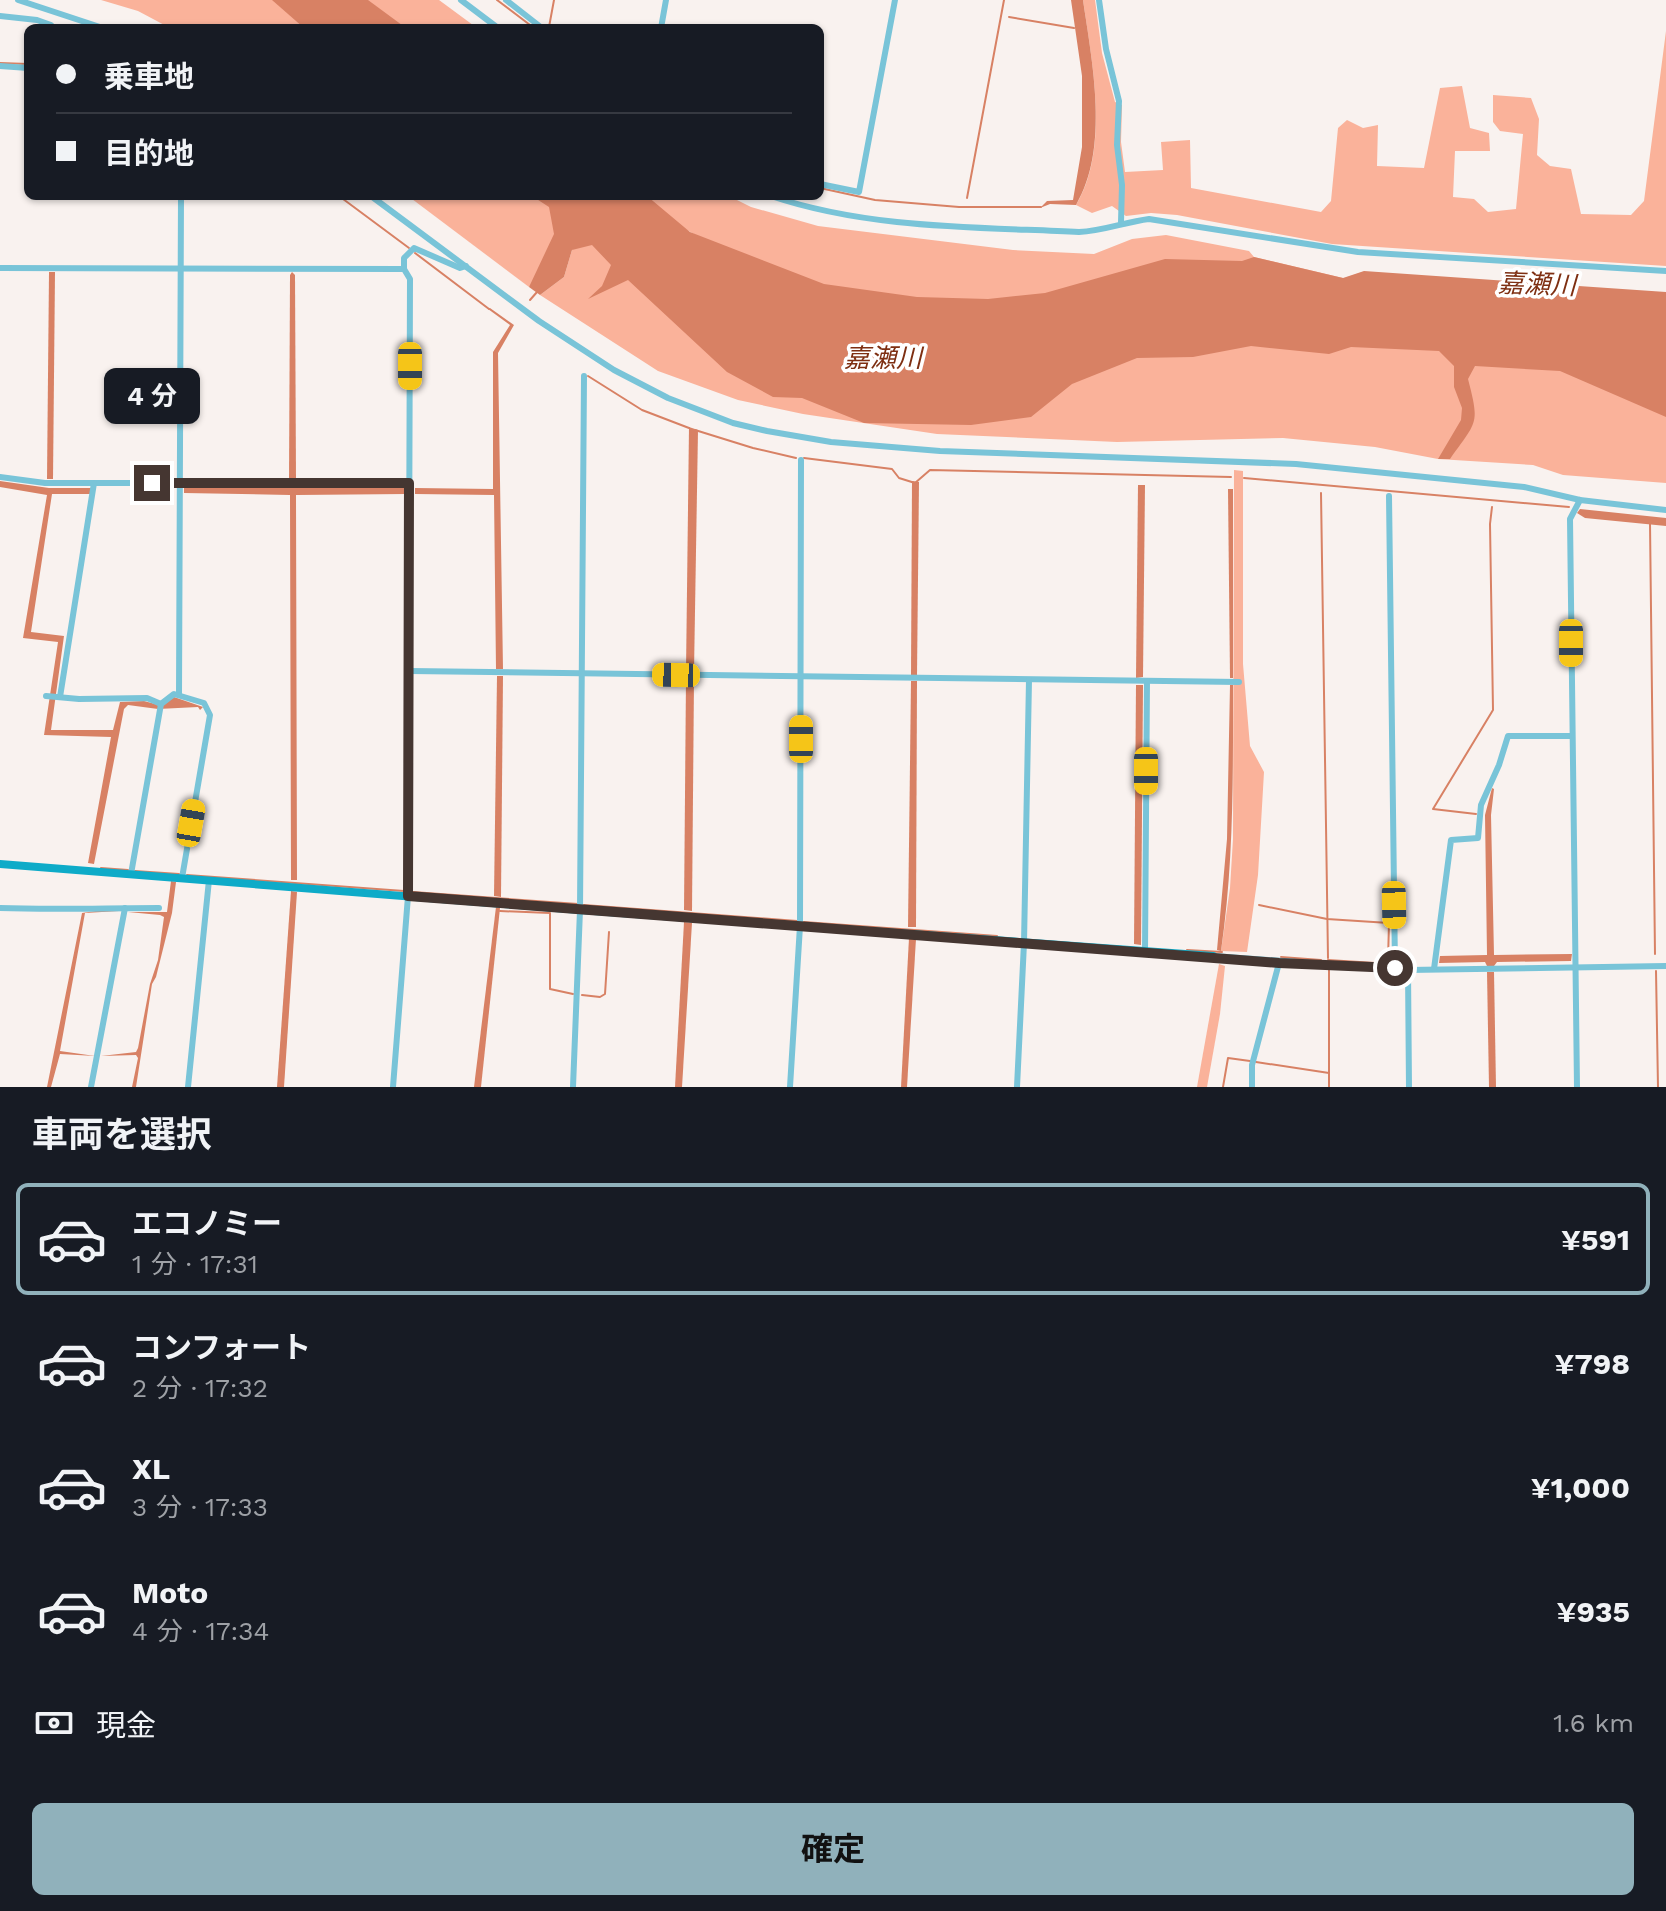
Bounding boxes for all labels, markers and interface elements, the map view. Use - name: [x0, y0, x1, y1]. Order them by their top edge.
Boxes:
- text: 乗車地: [104, 59, 194, 94]
- text: 目的地: [104, 136, 194, 171]
- water label: 嘉瀬川: [1497, 268, 1579, 300]
- car: [398, 342, 422, 390]
- water label: 嘉瀬川: [844, 343, 925, 373]
- callout: 4 分: [104, 367, 200, 423]
- text: 4 分: [127, 381, 177, 411]
- route end: [134, 465, 170, 501]
- car: [1559, 619, 1583, 667]
- car: [652, 663, 700, 687]
- car: [789, 715, 813, 763]
- car: [1134, 747, 1158, 795]
- car: [175, 797, 207, 849]
- car: [1382, 881, 1406, 929]
- route start: [1377, 950, 1413, 986]
- text: 車両を選択: [32, 1114, 212, 1156]
- icon: car: [36, 1203, 108, 1275]
- text: エコノミー: [132, 1206, 282, 1241]
- text: ¥591: [1561, 1222, 1630, 1257]
- text: 1 分 · 17:31: [132, 1249, 258, 1279]
- icon: car: [36, 1327, 108, 1399]
- text: コンフォート: [132, 1330, 311, 1365]
- text: ¥798: [1554, 1346, 1630, 1381]
- text: 2 分 · 17:32: [132, 1373, 268, 1403]
- icon: car: [36, 1451, 108, 1523]
- text: XL: [132, 1451, 170, 1486]
- text: ¥1,000: [1531, 1470, 1630, 1505]
- text: 3 分 · 17:33: [132, 1492, 268, 1522]
- icon: car: [36, 1575, 108, 1647]
- text: Moto: [132, 1575, 208, 1610]
- text: ¥935: [1557, 1594, 1630, 1629]
- text: 4 分 · 17:34: [132, 1616, 269, 1646]
- icon: cash: [32, 1701, 76, 1745]
- text: 現金: [96, 1708, 156, 1743]
- text: 1.6 km: [1553, 1708, 1634, 1738]
- button: 確定: [32, 1803, 1634, 1895]

